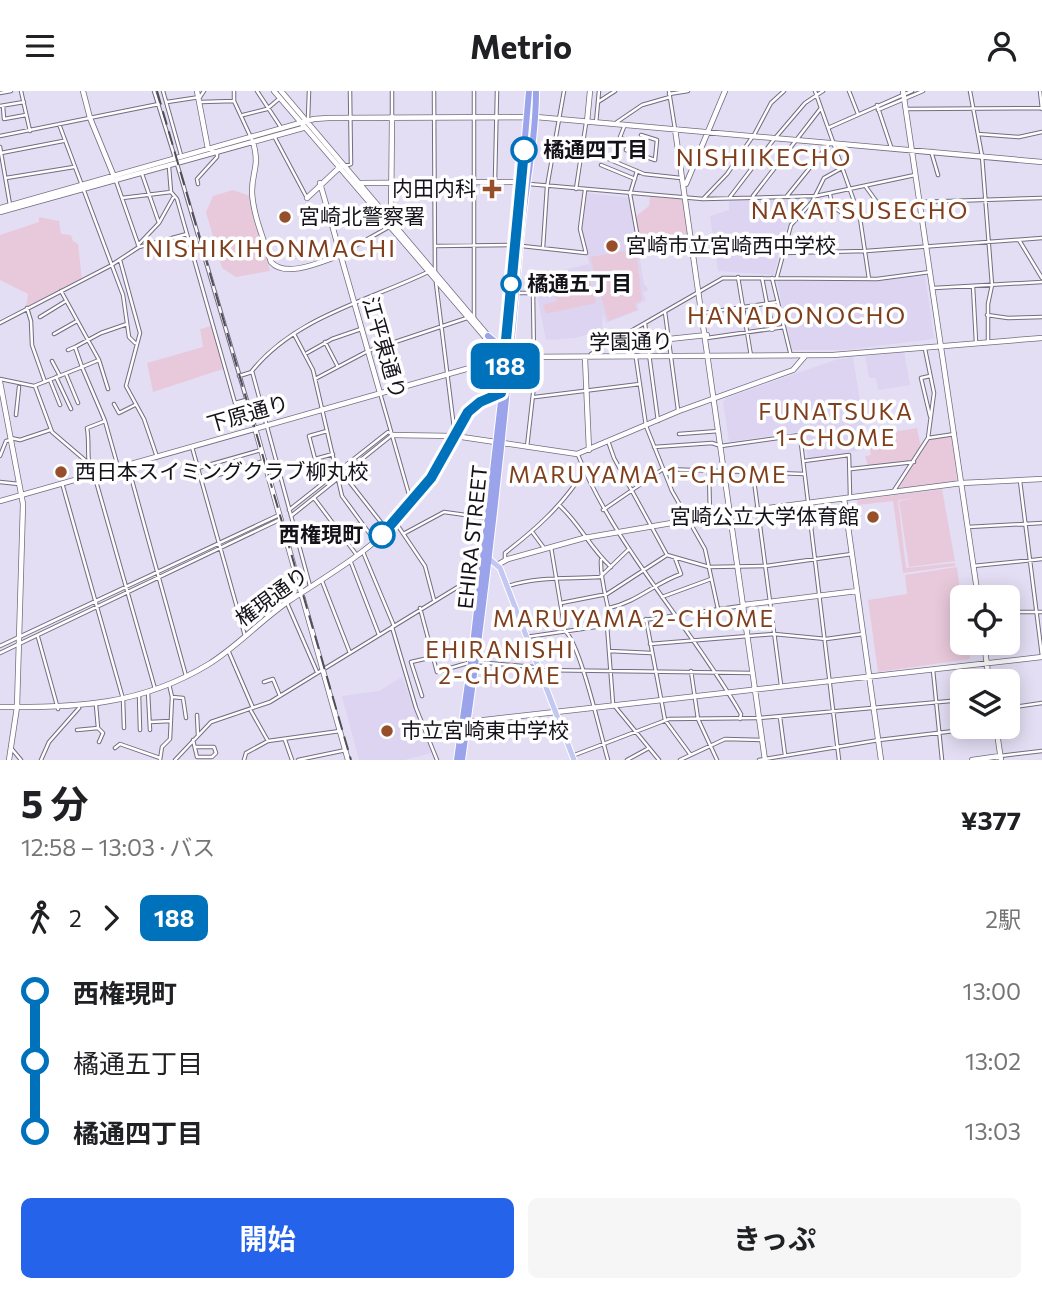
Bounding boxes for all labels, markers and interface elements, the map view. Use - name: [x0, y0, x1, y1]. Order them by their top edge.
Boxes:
- text: Metrio: [470, 26, 572, 66]
- icon: menu: [21, 27, 59, 65]
- icon: person: [983, 27, 1021, 65]
- place label: 橘通四丁目: [543, 136, 648, 161]
- marker: 橘通四丁目: [511, 137, 537, 163]
- district label: NISHIIKECHO: [676, 142, 852, 171]
- place label: 内田内科: [392, 175, 476, 200]
- marker: 内田内科: [482, 179, 502, 199]
- district label: NAKATSUSECHO: [751, 195, 969, 224]
- place label: 宮崎北警察署: [299, 203, 425, 228]
- marker: 宮崎北警察署: [277, 209, 293, 225]
- place label: 宮崎市立宮崎西中学校: [626, 232, 836, 257]
- district label: NISHIKIHONMACHI: [145, 233, 397, 262]
- marker: 宮崎市立宮崎西中学校: [604, 238, 620, 254]
- place label: 橘通五丁目: [527, 270, 632, 295]
- marker: 橘通五丁目: [501, 274, 521, 294]
- street label: 江平東通り: [359, 294, 412, 401]
- district label: HANADONOCHO: [687, 300, 907, 329]
- street label: 学園通り: [589, 327, 673, 354]
- line badge: 188: [465, 343, 545, 389]
- text: 188: [485, 351, 525, 380]
- street label: 下原通り: [204, 389, 291, 436]
- district label: FUNATSUKA 1-CHOME: [758, 397, 914, 451]
- place label: 西日本スイミングクラブ柳丸校: [75, 458, 369, 483]
- district label: MARUYAMA 1-CHOME: [508, 460, 788, 488]
- marker: 西日本スイミングクラブ柳丸校: [53, 464, 69, 480]
- street label: EHIRA STREET: [452, 464, 491, 610]
- place label: 宮崎公立大学体育館: [670, 503, 859, 528]
- marker: 宮崎公立大学体育館: [865, 509, 881, 525]
- place label: 西権現町: [279, 521, 363, 546]
- marker: 西権現町: [369, 522, 395, 548]
- street label: 権現通り: [230, 561, 312, 631]
- map controls: [950, 585, 1020, 739]
- button: locate: [950, 585, 1020, 655]
- district label: MARUYAMA 2-CHOME: [493, 604, 775, 632]
- district label: EHIRANISHI 2-CHOME: [425, 635, 575, 689]
- button: layers: [950, 669, 1020, 739]
- place label: 市立宮崎東中学校: [401, 717, 569, 742]
- marker: 市立宮崎東中学校: [379, 723, 395, 739]
- text: 5 分: [21, 779, 88, 826]
- text: ¥377: [961, 804, 1021, 835]
- text: 12:58 – 13:03 · バス: [21, 833, 215, 861]
- icon: walk: [21, 899, 59, 937]
- icon: forward: [92, 899, 130, 937]
- text: 188: [154, 903, 194, 932]
- text: 2: [69, 904, 82, 932]
- text: 2駅: [985, 905, 1021, 933]
- text: 西権現町: [73, 977, 177, 1008]
- text: 13:00: [963, 977, 1021, 1005]
- text: 橘通五丁目: [73, 1047, 203, 1078]
- text: 13:02: [965, 1047, 1021, 1075]
- text: 橘通四丁目: [73, 1117, 203, 1148]
- text: 13:03: [965, 1117, 1021, 1145]
- button: 開始: [21, 1198, 514, 1278]
- button: きっぷ: [528, 1198, 1021, 1278]

